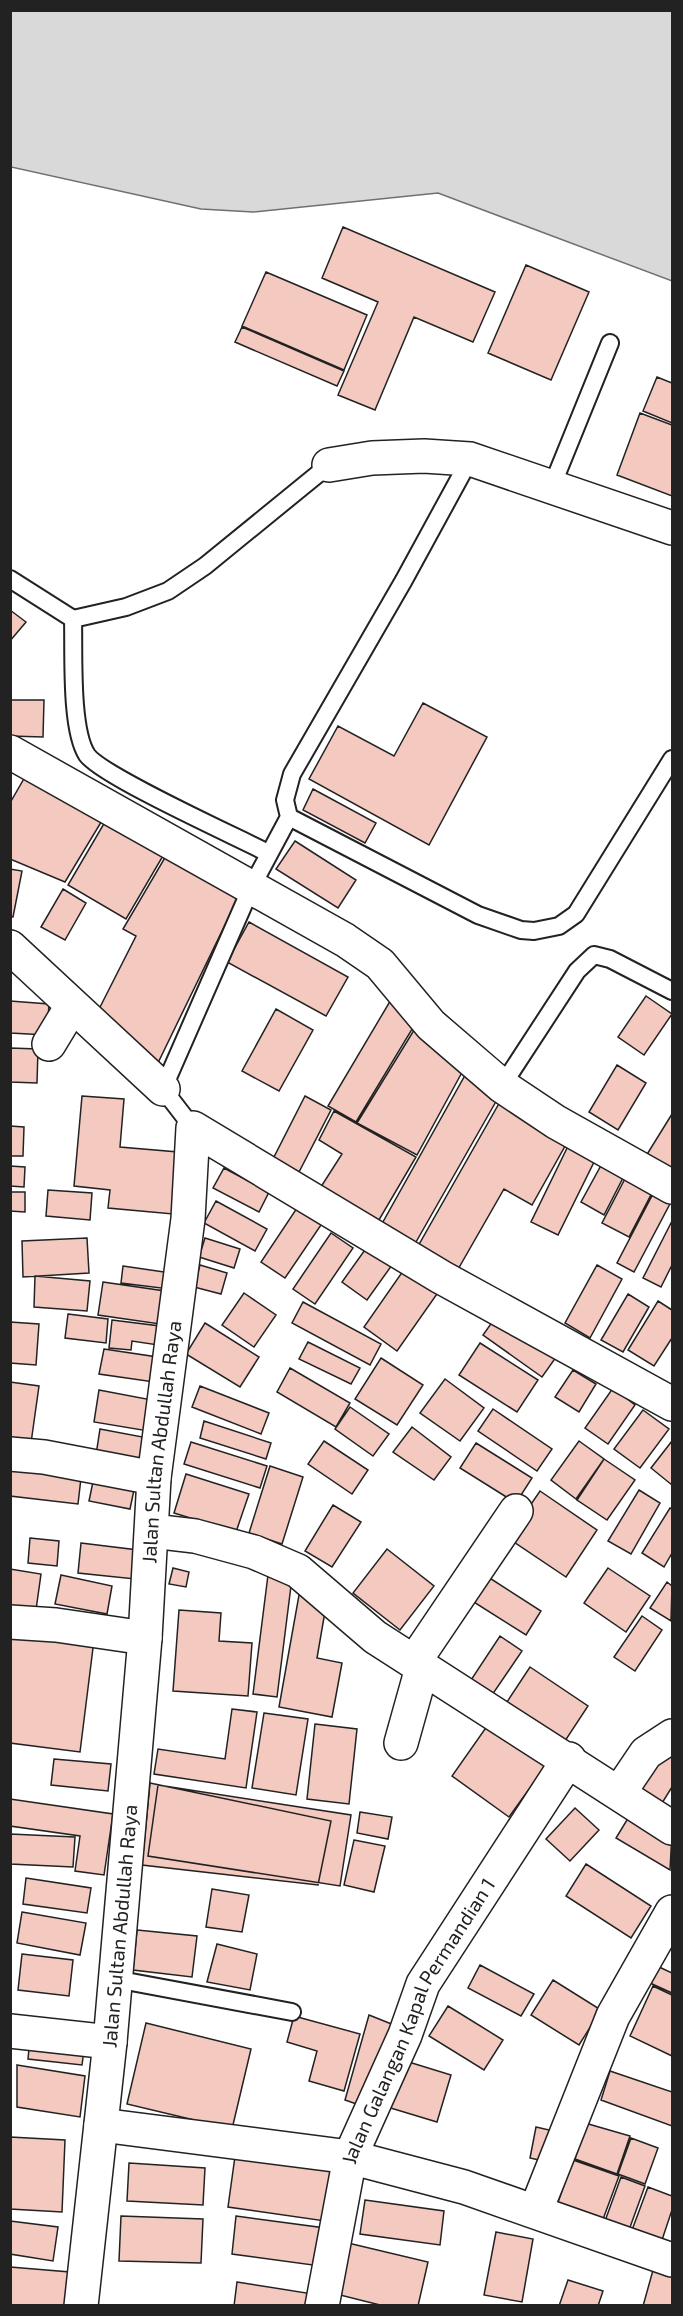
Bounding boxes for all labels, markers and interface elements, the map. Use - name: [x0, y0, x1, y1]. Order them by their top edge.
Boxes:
- street label: Jalan Sultan Abdullah Raya: [136, 1319, 186, 1564]
- street label: Jalan Sultan Abdullah Raya: [96, 1803, 142, 2049]
- street label: Jalan Galangan Kapal Permandian 1: [336, 1873, 500, 2166]

